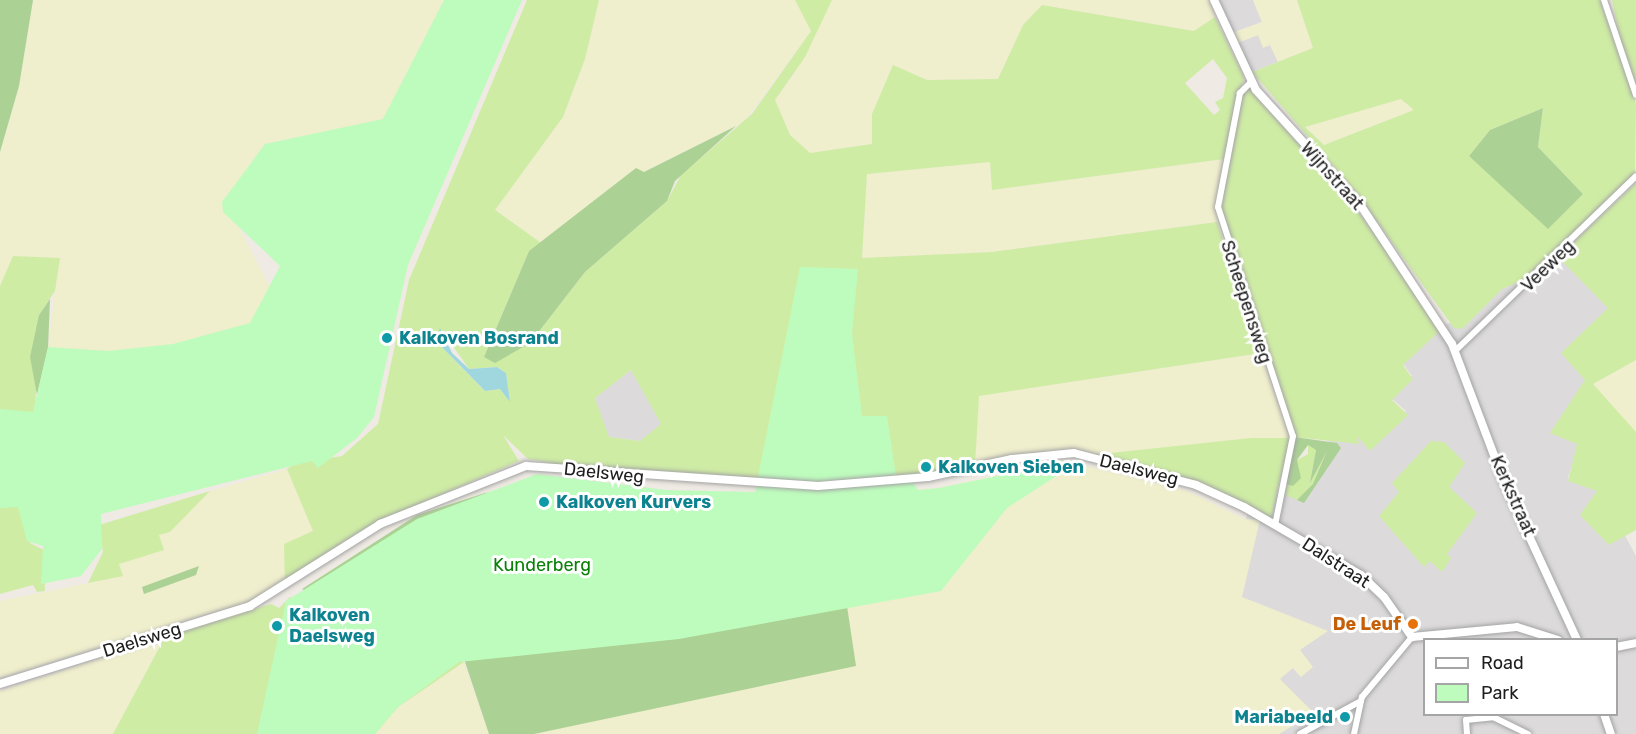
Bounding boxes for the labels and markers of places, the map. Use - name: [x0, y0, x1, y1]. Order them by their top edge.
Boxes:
- place label: Kalkoven Bosrand: [399, 327, 559, 349]
- marker: Kalkoven Bosrand: [380, 331, 394, 345]
- place label: Kalkoven Sieben: [938, 456, 1084, 478]
- marker: Kalkoven Sieben: [919, 460, 933, 474]
- place label: Kalkoven Kurvers: [556, 491, 711, 513]
- marker: Kalkoven Kurvers: [537, 495, 551, 509]
- place label: Kalkoven Daelsweg: [289, 605, 375, 648]
- place label: De Leuf: [1333, 613, 1401, 635]
- marker: De Leuf: [1406, 617, 1420, 631]
- marker: Kalkoven Daelsweg: [270, 619, 284, 633]
- place label: Mariabeeld: [1234, 706, 1333, 728]
- marker: Mariabeeld: [1338, 710, 1352, 724]

